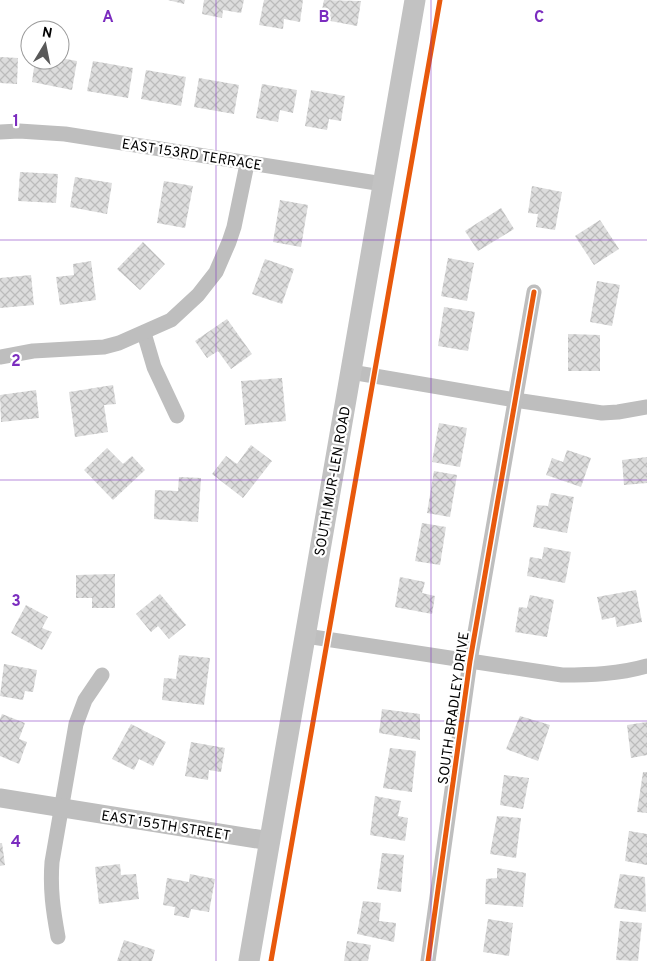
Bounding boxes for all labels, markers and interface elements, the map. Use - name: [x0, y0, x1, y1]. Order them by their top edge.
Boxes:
- text: A: [102, 8, 114, 28]
- text: B: [318, 8, 330, 28]
- text: C: [534, 8, 544, 28]
- north arrow: [20, 20, 70, 70]
- text: N: [41, 24, 53, 43]
- text: 1: [13, 112, 19, 132]
- street label: EAST 153RD TERRACE: [121, 136, 263, 175]
- text: 2: [11, 352, 21, 372]
- street label: SOUTH MUR-LEN ROAD: [312, 405, 355, 558]
- text: 3: [11, 592, 21, 612]
- street label: SOUTH BRADLEY DRIVE: [435, 631, 474, 786]
- street label: EAST 155TH STREET: [100, 808, 232, 845]
- text: 4: [11, 833, 21, 853]

